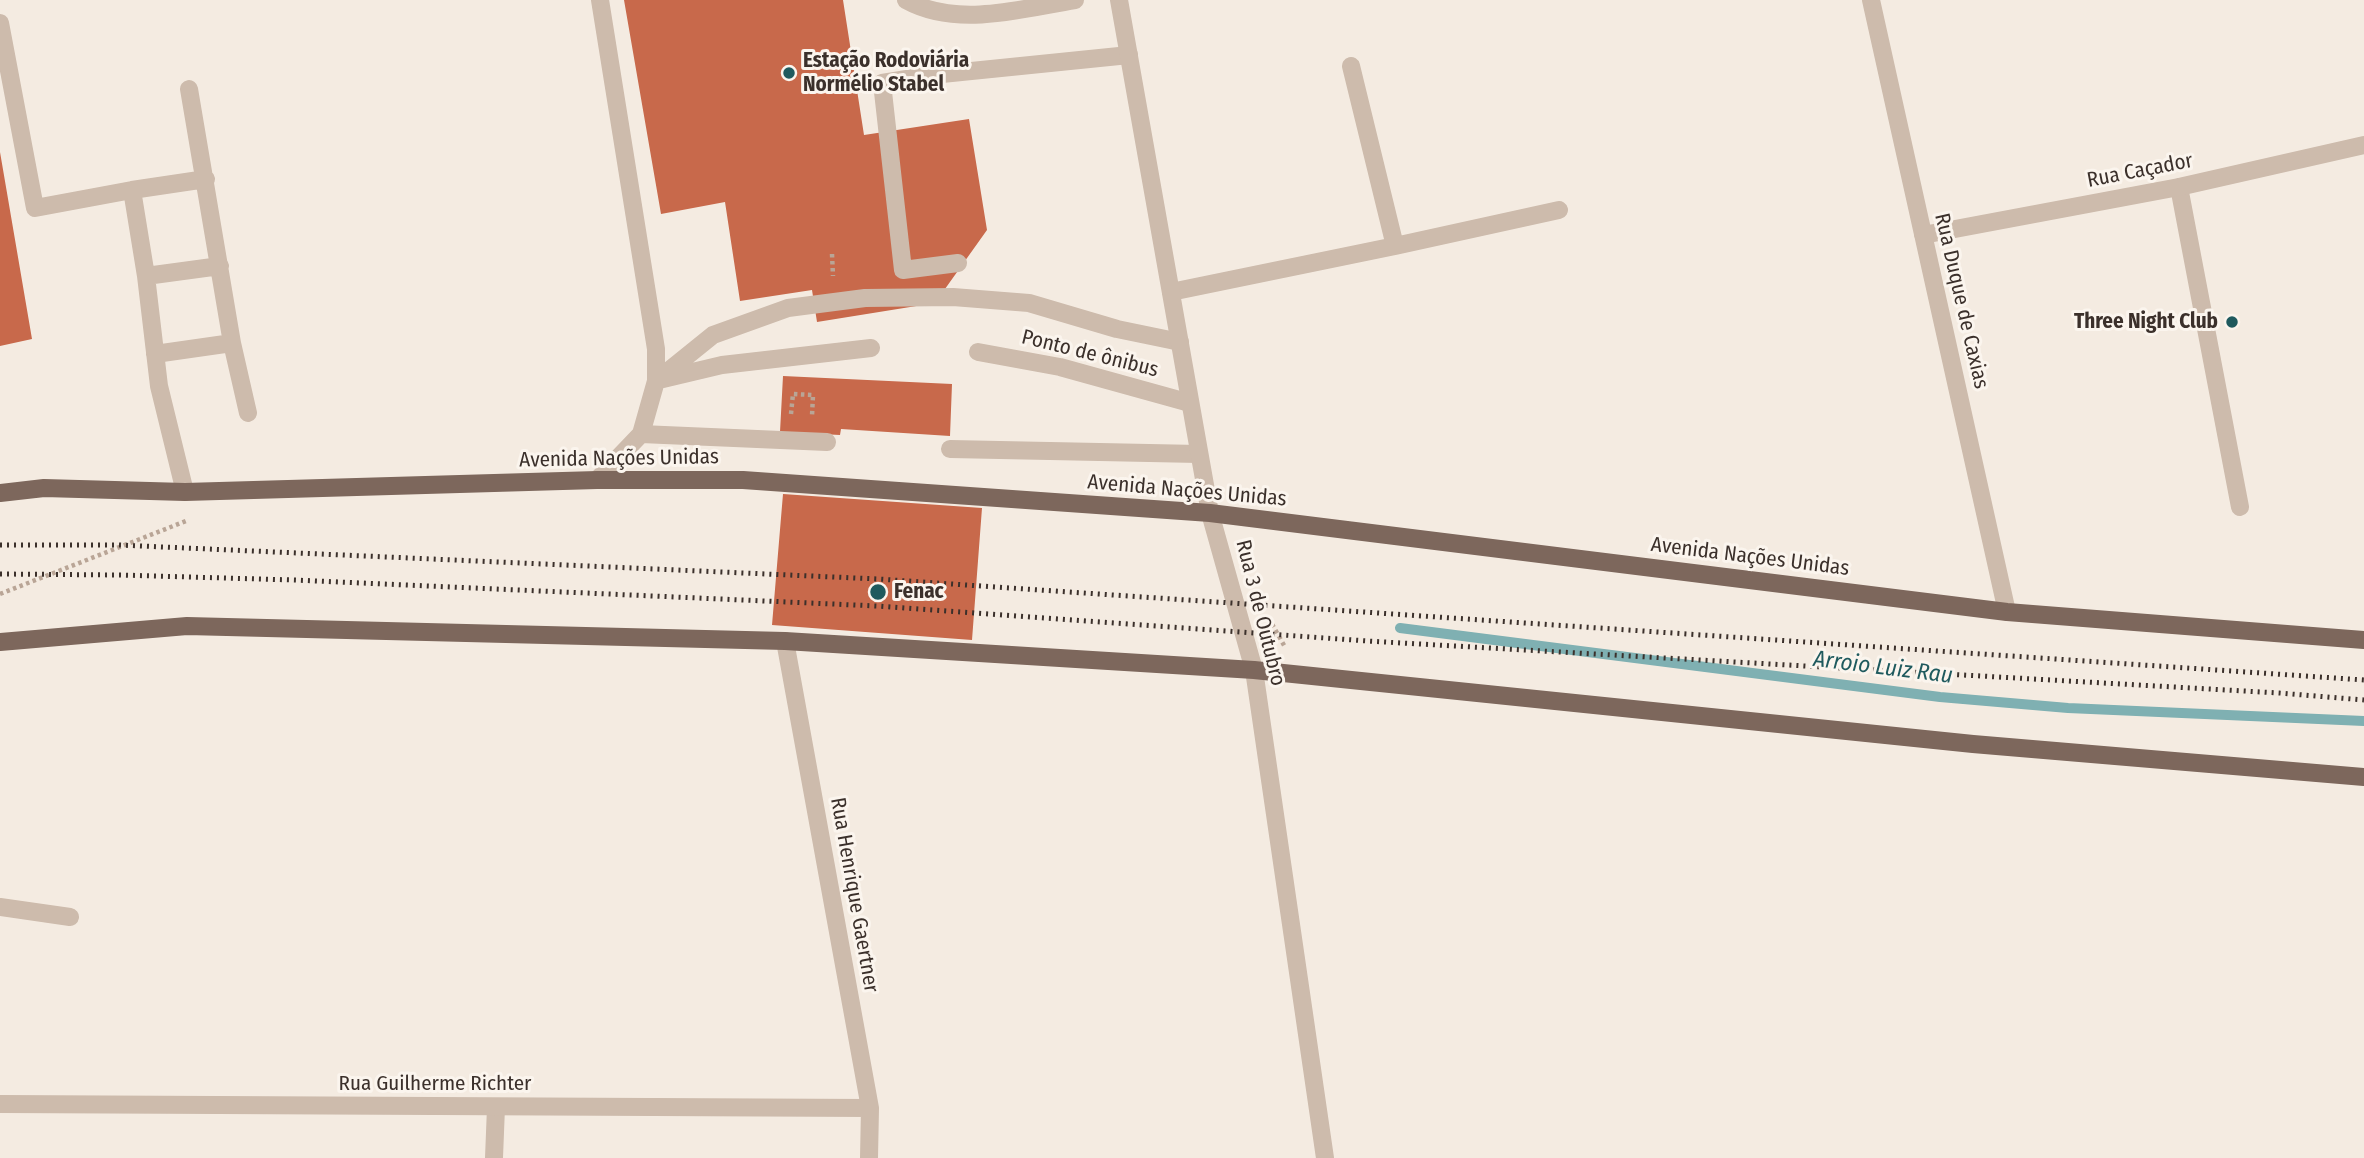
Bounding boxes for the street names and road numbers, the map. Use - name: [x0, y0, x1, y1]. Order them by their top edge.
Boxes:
- street label: Rua Caçador: [2085, 148, 2195, 194]
- street label: Rua Duque de Caxias: [1929, 211, 1993, 391]
- street label: Ponto de ônibus: [1019, 325, 1161, 383]
- street label: Avenida Nações Unidas: [519, 445, 719, 473]
- street label: Avenida Nações Unidas: [1087, 470, 1287, 512]
- street label: Avenida Nações Unidas: [1649, 532, 1851, 582]
- street label: Rua 3 de Outubro: [1230, 537, 1290, 689]
- street label: Rua Henrique Gaertner: [824, 795, 884, 995]
- street label: Rua Guilherme Richter: [339, 1071, 531, 1097]

